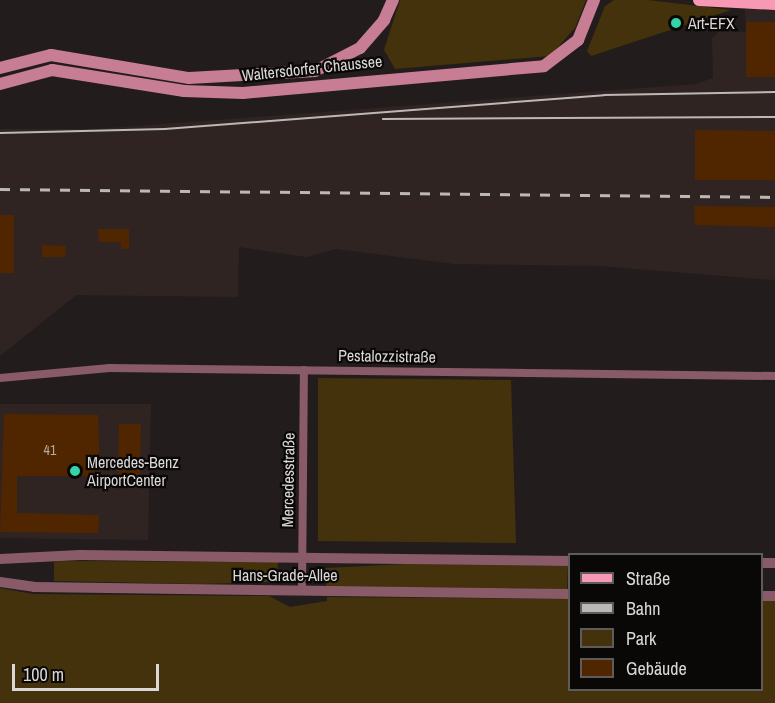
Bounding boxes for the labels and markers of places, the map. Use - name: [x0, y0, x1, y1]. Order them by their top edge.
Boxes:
- place label: Art-EFX: [688, 13, 735, 33]
- marker: Art-EFX: [669, 16, 683, 30]
- place label: Mercedes-Benz AirportCenter: [87, 452, 179, 490]
- marker: Mercedes-Benz AirportCenter: [68, 464, 82, 478]

